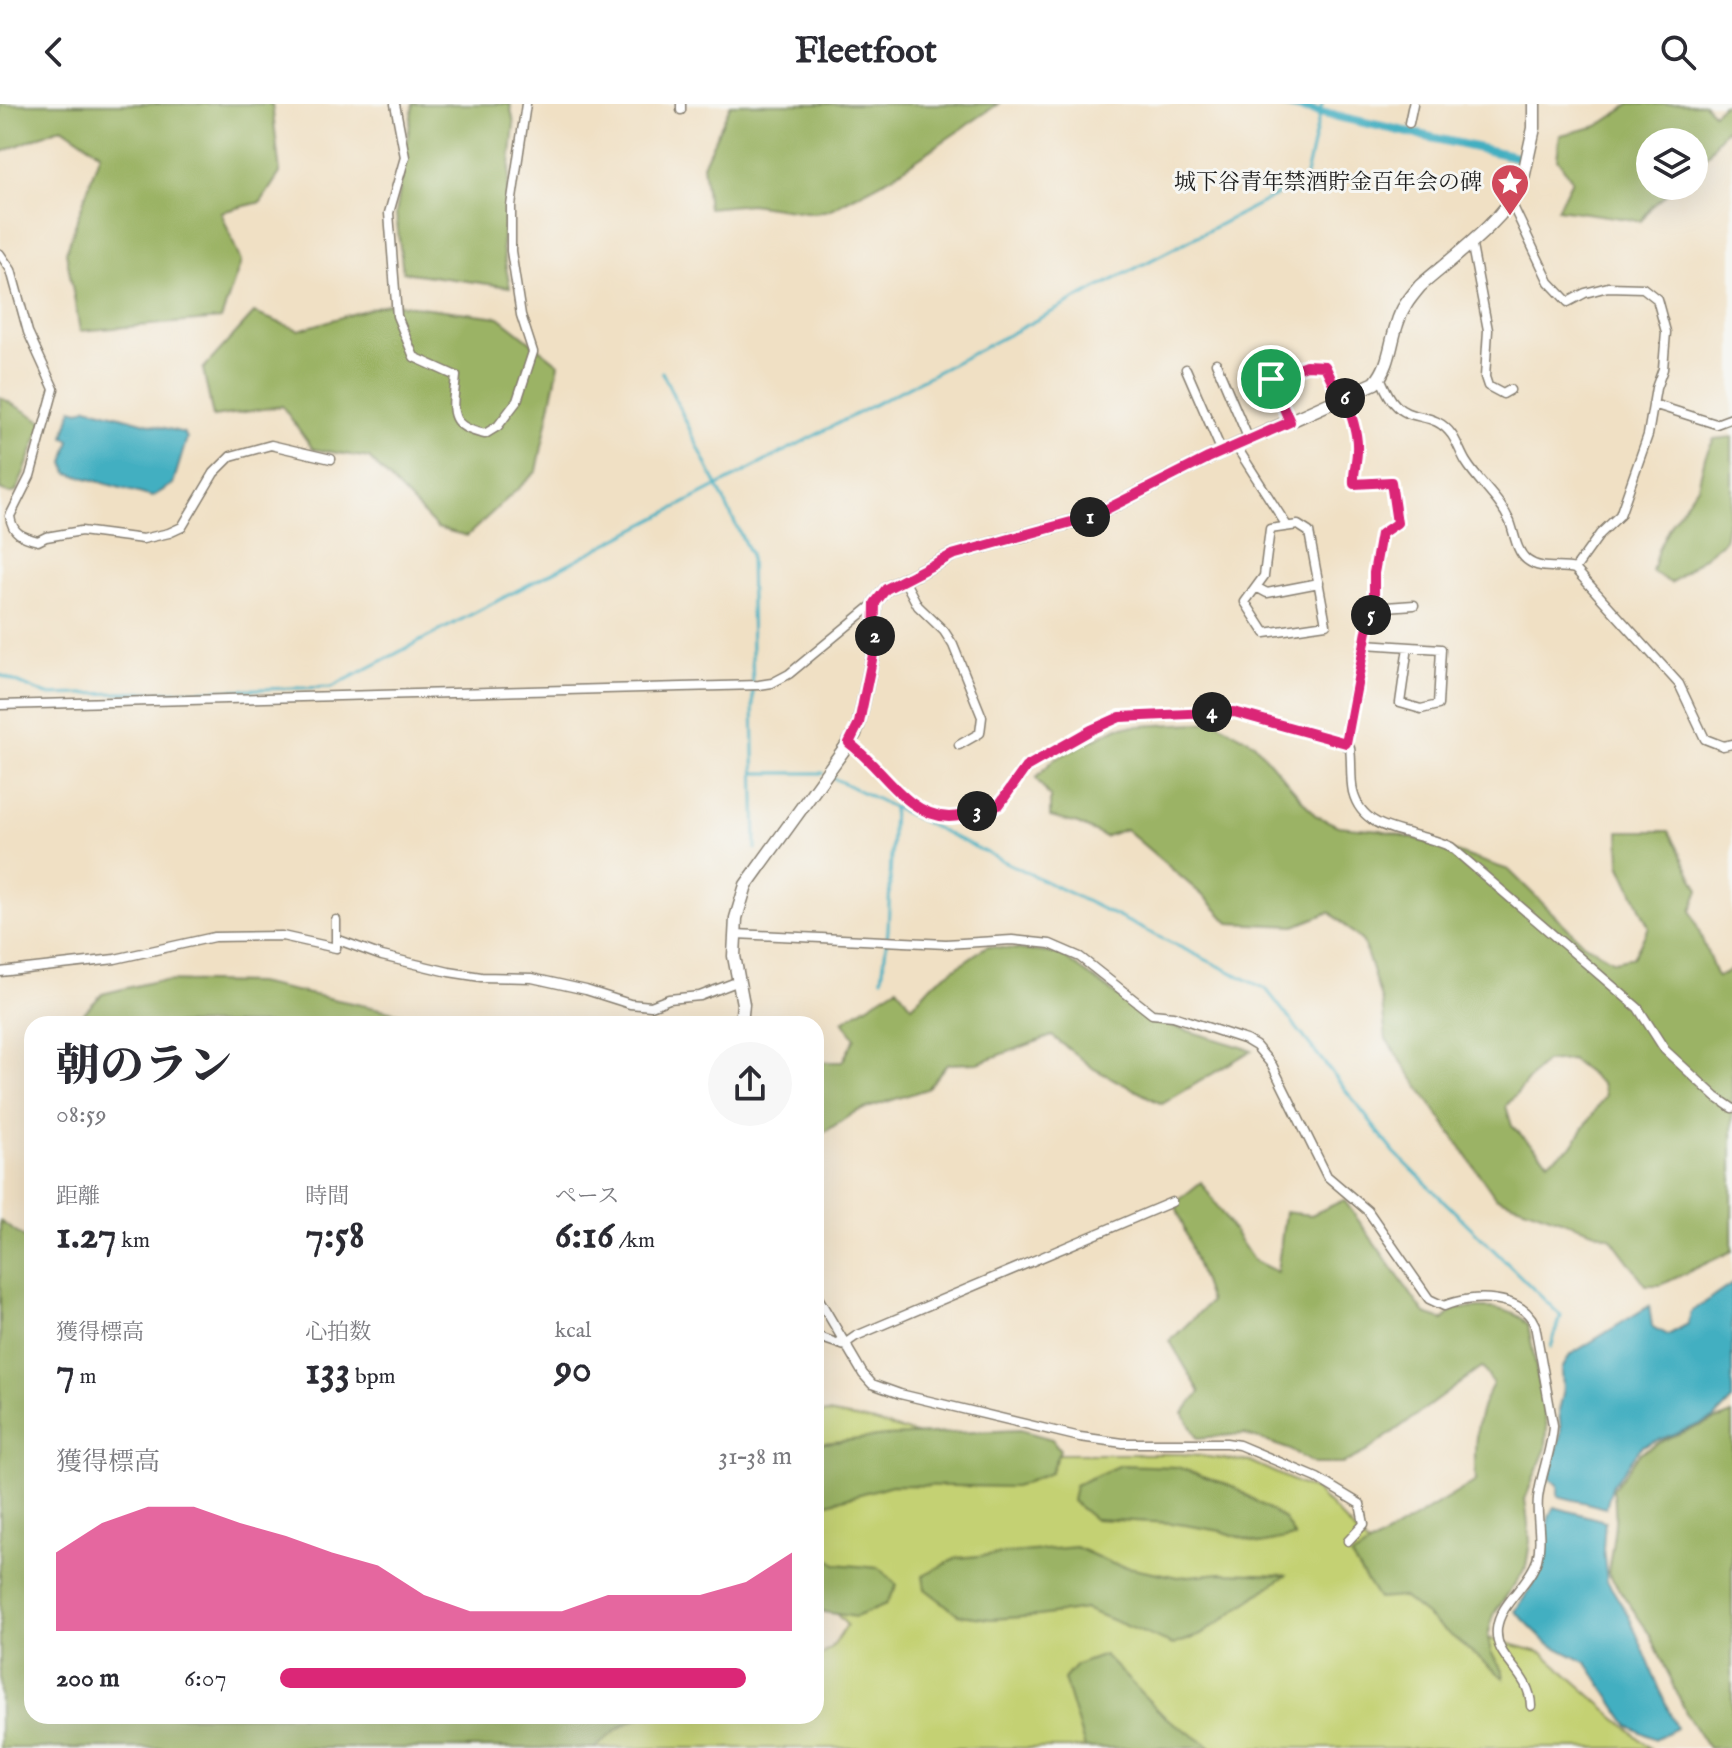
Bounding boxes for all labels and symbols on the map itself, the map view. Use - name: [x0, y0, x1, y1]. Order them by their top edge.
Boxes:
- place icon: 城下谷青年禁酒貯金百年会の碑: [1489, 162, 1531, 217]
- place label: 城下谷青年禁酒貯金百年会の碑: [1174, 169, 1482, 197]
- pin: [1237, 345, 1305, 413]
- pin: 6: [1325, 378, 1365, 418]
- pin: 1: [1070, 497, 1110, 537]
- pin: 5: [1351, 595, 1391, 635]
- pin: 2: [855, 616, 895, 656]
- pin: 4: [1192, 692, 1232, 732]
- pin: 3: [957, 791, 997, 831]

